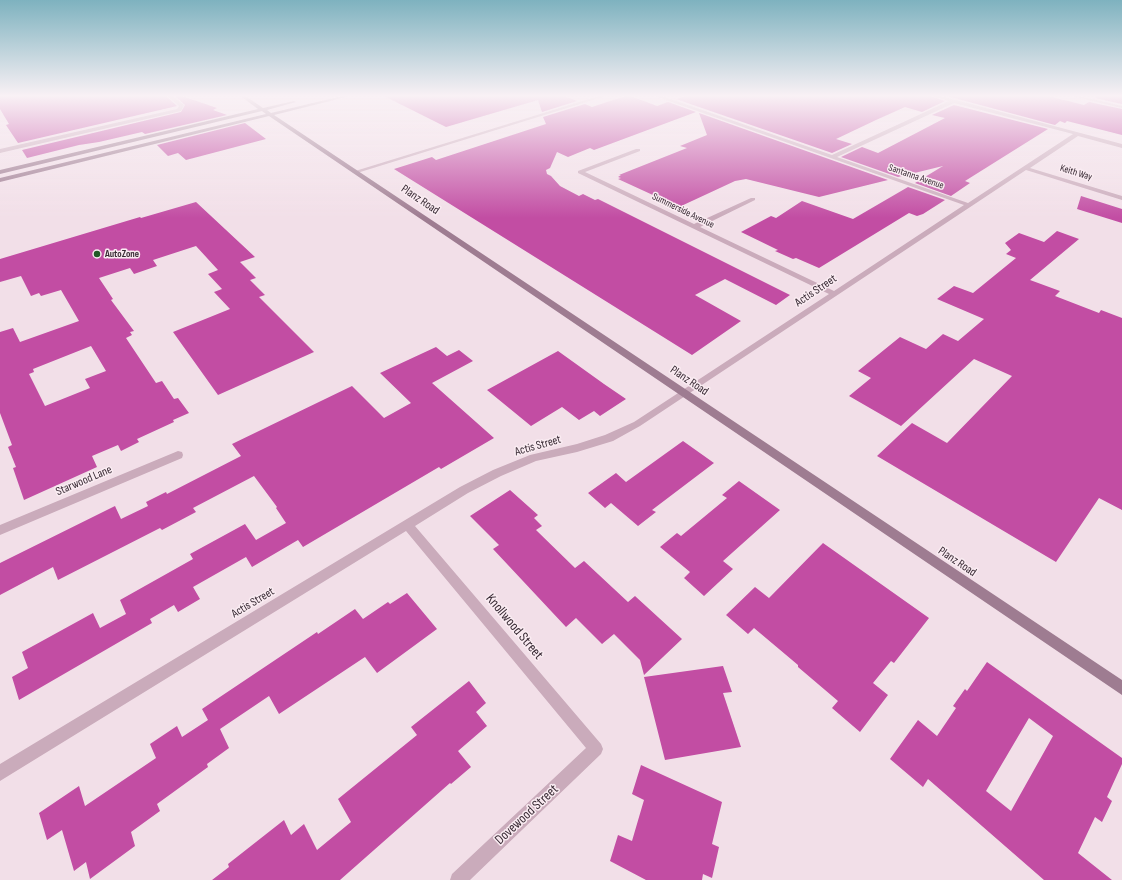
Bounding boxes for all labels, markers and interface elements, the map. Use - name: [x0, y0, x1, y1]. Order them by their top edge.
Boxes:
- street label: Santanna Avenue: [887, 162, 945, 192]
- street label: Keith Way: [1058, 162, 1094, 184]
- street label: Planz Road: [398, 182, 442, 218]
- street label: Summerside Avenue: [650, 191, 716, 231]
- place label: AutoZone: [105, 248, 139, 260]
- marker: AutoZone: [92, 249, 102, 259]
- street label: Actis Street: [792, 272, 840, 310]
- street label: Planz Road: [667, 363, 711, 399]
- street label: Actis Street: [513, 433, 563, 459]
- street label: Starwood Lane: [54, 463, 114, 499]
- street label: Planz Road: [935, 544, 979, 580]
- street label: Actis Street: [229, 585, 277, 621]
- street label: Knollwood Street: [482, 591, 546, 663]
- street label: Dovewood Street: [492, 781, 562, 849]

